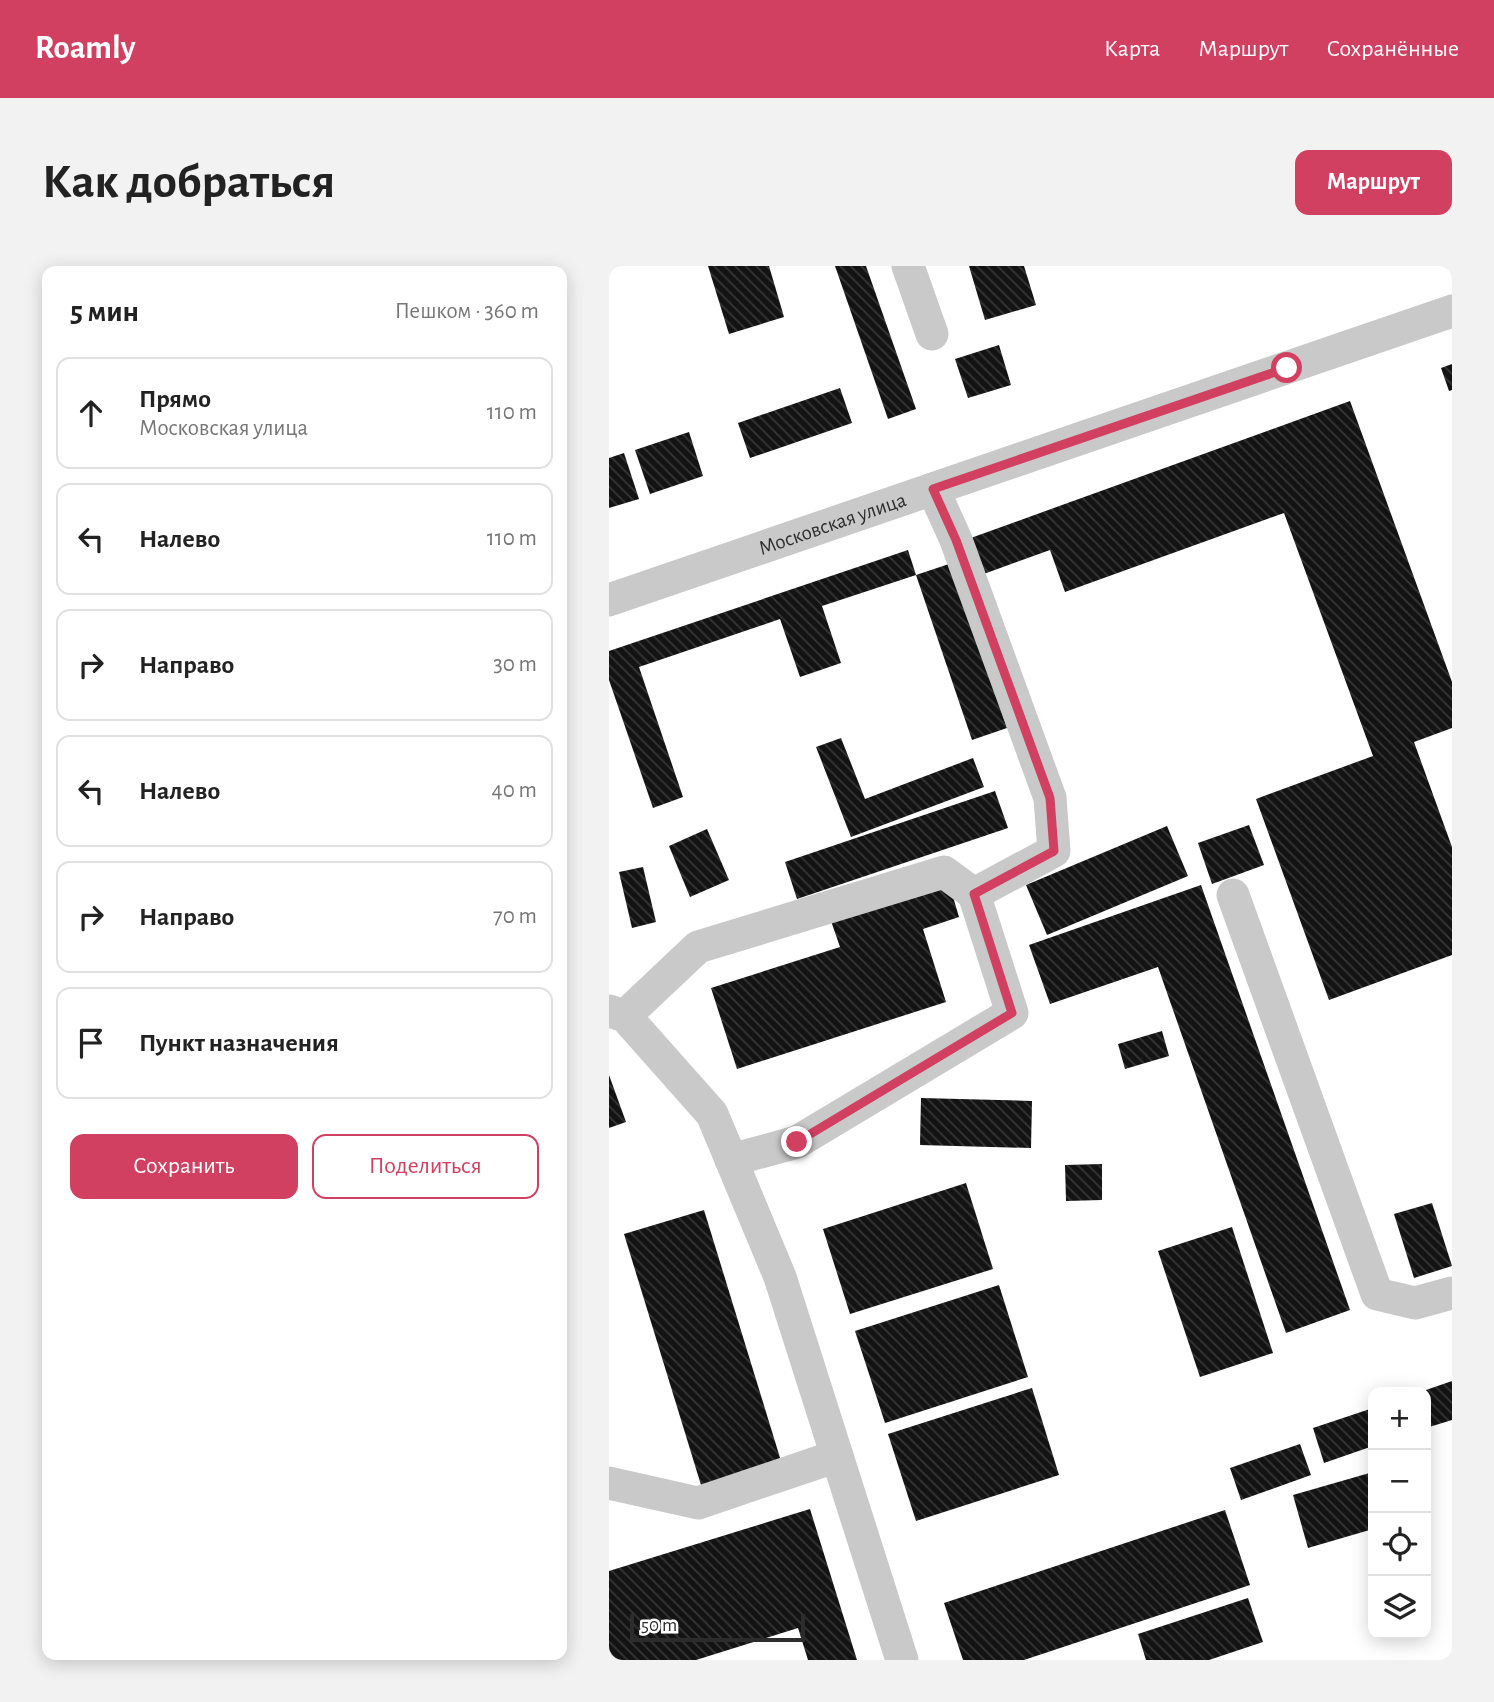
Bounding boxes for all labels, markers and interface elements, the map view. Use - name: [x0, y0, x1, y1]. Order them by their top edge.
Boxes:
- text: Roamly: [35, 32, 135, 65]
- text: Карта: [1104, 37, 1160, 61]
- text: Маршрут: [1198, 37, 1288, 61]
- text: Сохранённые: [1326, 37, 1459, 61]
- button: Маршрут: [1295, 150, 1452, 215]
- text: Как добраться: [42, 158, 335, 207]
- text: 5 мин: [70, 297, 139, 327]
- text: Пешком · 360 m: [395, 300, 539, 323]
- route start: [1271, 352, 1302, 383]
- text: Прямо: [139, 386, 211, 412]
- icon: ahead: [72, 394, 110, 432]
- text: 110 m: [487, 401, 537, 424]
- text: Московская улица: [139, 417, 308, 440]
- street label: Московская улица: [756, 488, 909, 558]
- icon: left: [72, 520, 110, 558]
- text: Налево: [139, 526, 220, 552]
- text: 110 m: [487, 527, 537, 550]
- icon: right: [72, 646, 110, 684]
- text: Направо: [139, 652, 234, 678]
- text: 30 m: [493, 653, 537, 676]
- icon: left: [72, 772, 110, 810]
- text: Налево: [139, 778, 220, 804]
- text: 40 m: [492, 779, 537, 802]
- icon: right: [72, 898, 110, 936]
- text: Направо: [139, 904, 234, 930]
- text: 70 m: [493, 905, 537, 928]
- icon: arrive: [72, 1024, 110, 1062]
- text: Пункт назначения: [139, 1030, 339, 1056]
- route end: [781, 1126, 812, 1157]
- button: Сохранить: [70, 1134, 298, 1199]
- button: Поделиться: [312, 1134, 539, 1199]
- map controls: [1368, 1387, 1431, 1639]
- button: +: [1368, 1387, 1431, 1450]
- button: −: [1368, 1450, 1431, 1513]
- button: locate: [1368, 1513, 1431, 1576]
- button: layers: [1368, 1576, 1431, 1639]
- scale bar: [630, 1611, 805, 1643]
- text: 50 m: [641, 1616, 677, 1635]

